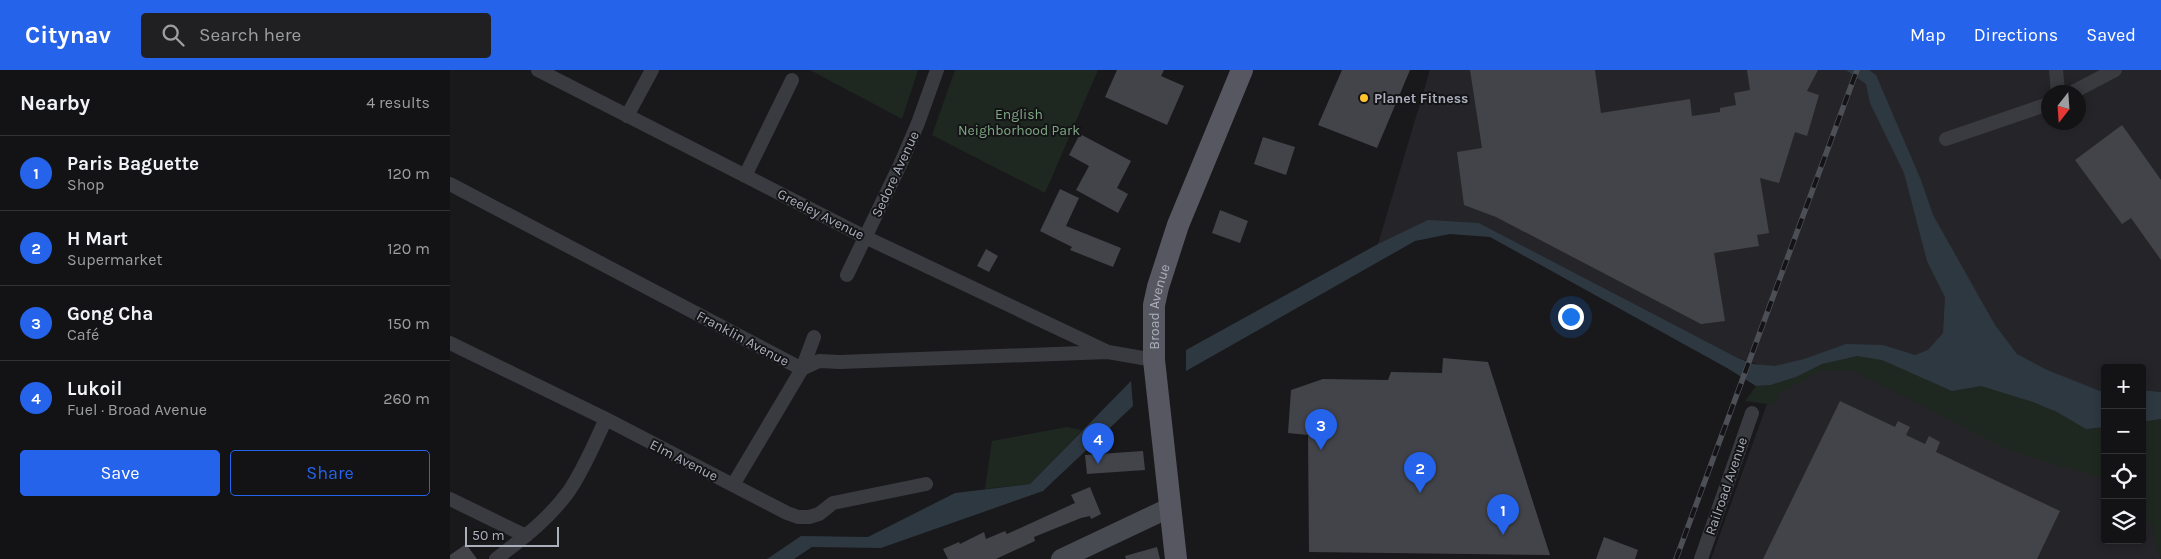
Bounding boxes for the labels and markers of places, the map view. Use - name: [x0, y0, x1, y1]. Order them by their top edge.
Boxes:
- place label: Planet Fitness: [1374, 90, 1468, 107]
- marker: Planet Fitness: [1358, 92, 1370, 104]
- pin: 3: [1305, 409, 1337, 450]
- pin: 4: [1082, 423, 1114, 464]
- pin: 2: [1404, 452, 1436, 493]
- pin: 1: [1487, 494, 1519, 535]

